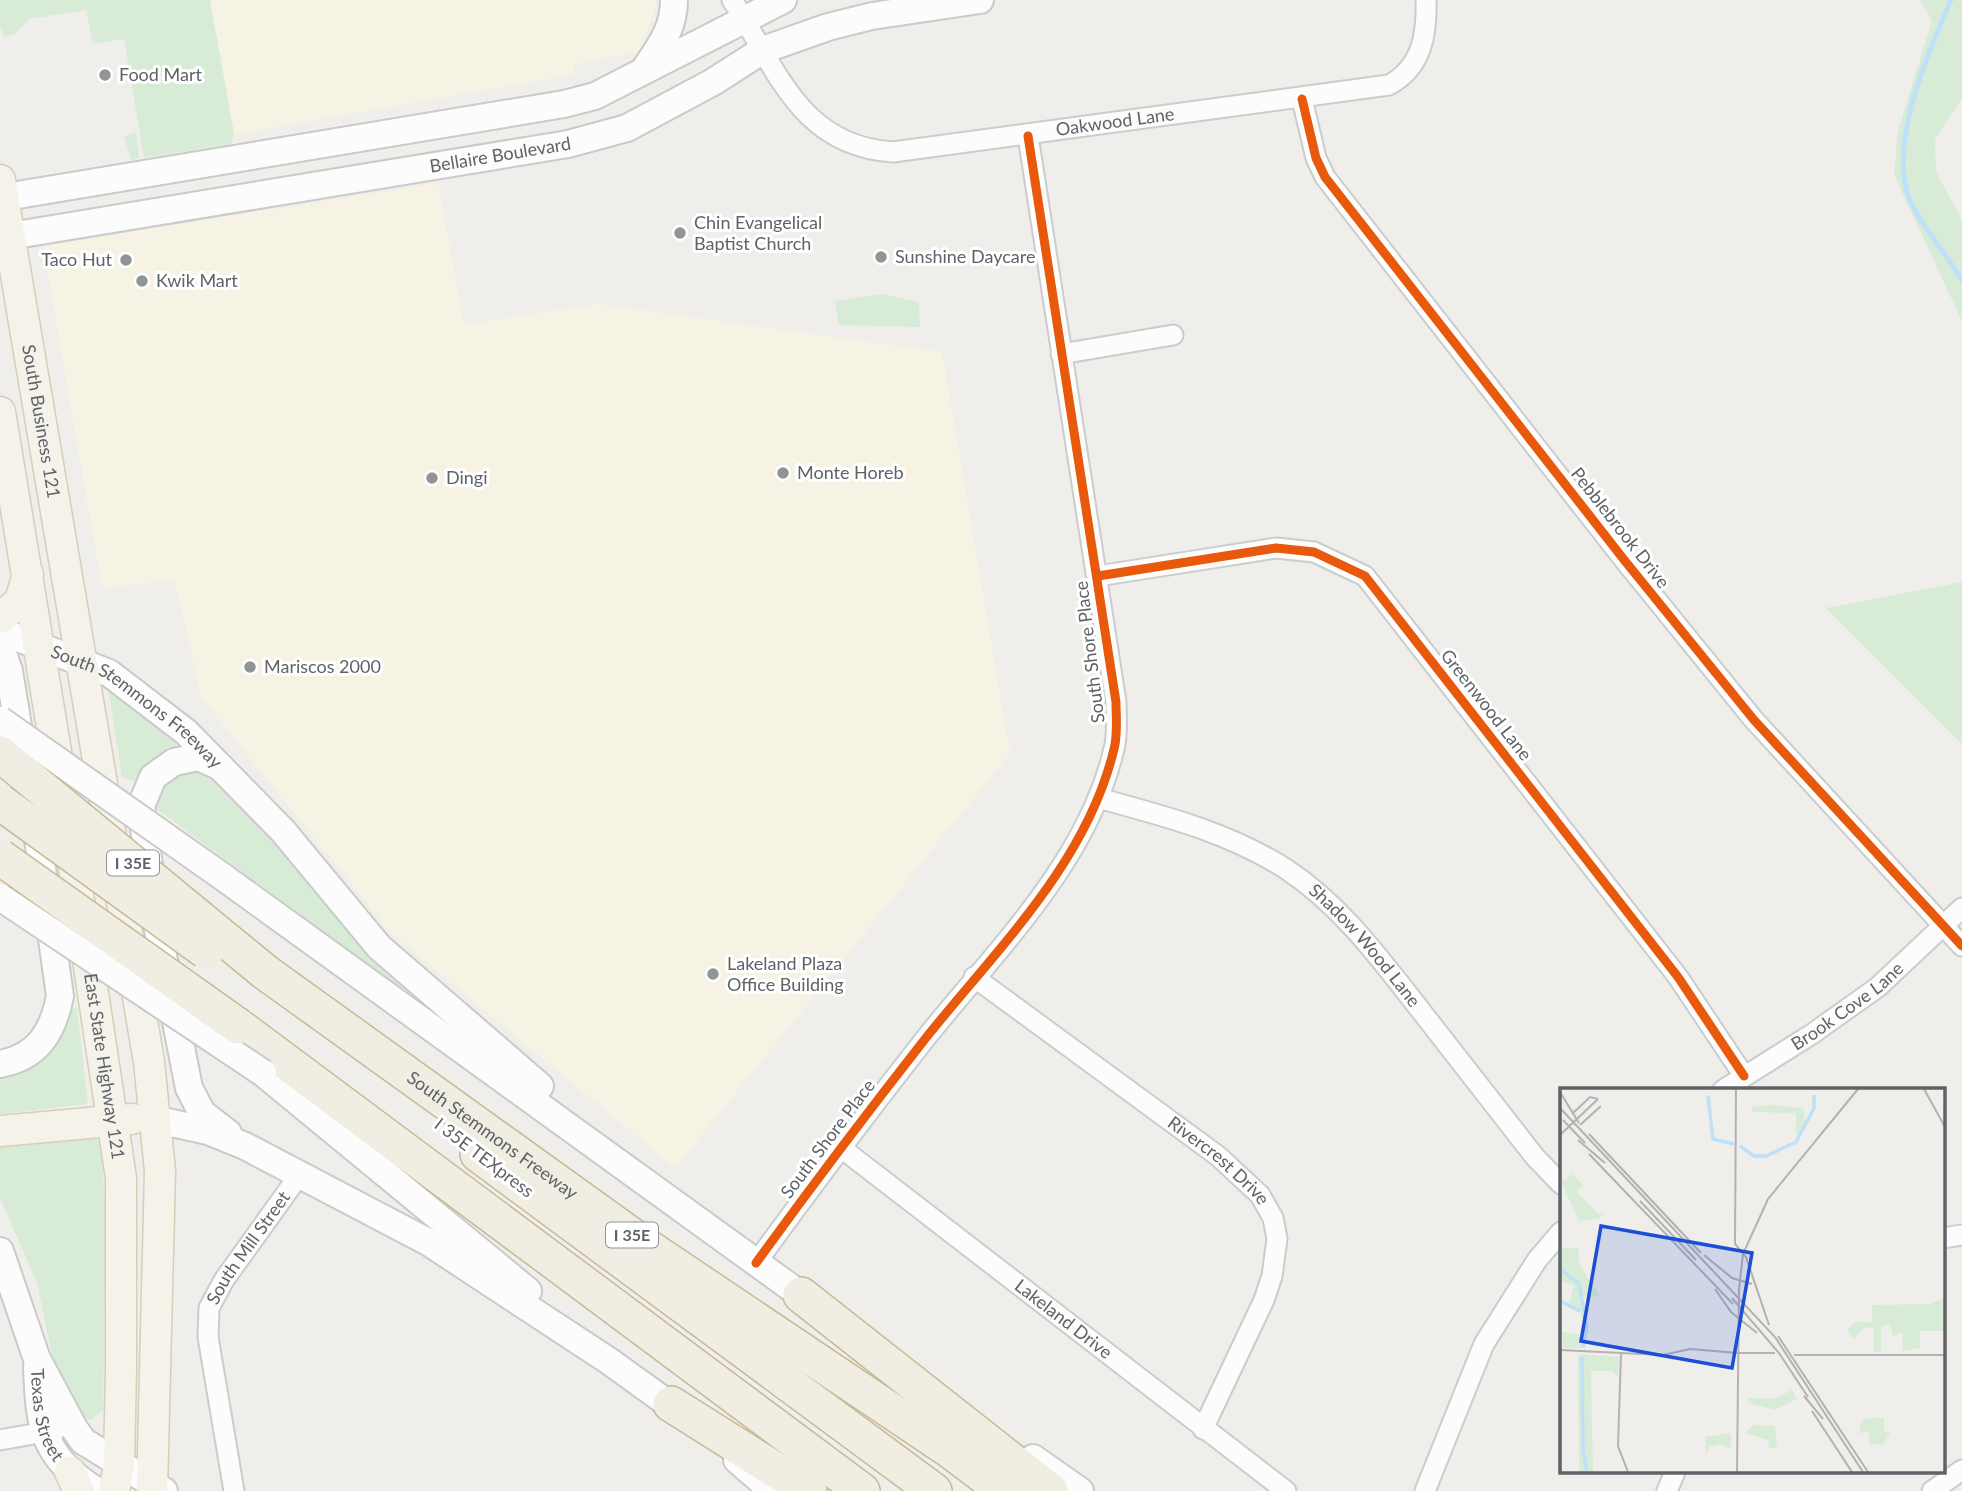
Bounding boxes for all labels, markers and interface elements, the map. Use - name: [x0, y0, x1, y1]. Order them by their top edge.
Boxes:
- place label: Food Mart: [119, 63, 202, 85]
- marker: Food Mart: [97, 67, 113, 83]
- street label: Oakwood Lane: [1054, 102, 1175, 140]
- street label: Bellaire Boulevard: [428, 132, 572, 177]
- place label: Chin Evangelical Baptist Church: [694, 211, 822, 254]
- marker: Chin Evangelical Baptist Church: [672, 225, 688, 241]
- place label: Sunshine Daycare: [895, 245, 1035, 267]
- place label: Taco Hut: [41, 248, 113, 270]
- marker: Sunshine Daycare: [873, 249, 889, 265]
- marker: Taco Hut: [118, 252, 134, 268]
- place label: Kwik Mart: [156, 269, 238, 291]
- marker: Kwik Mart: [134, 273, 150, 289]
- street label: South Business 121: [18, 343, 66, 500]
- place label: Monte Horeb: [797, 461, 904, 483]
- street label: Pebblebrook Drive: [1567, 463, 1675, 592]
- marker: Monte Horeb: [775, 465, 791, 481]
- place label: Dingi: [446, 466, 488, 488]
- marker: Dingi: [424, 470, 440, 486]
- street label: South Shore Place: [1069, 580, 1109, 724]
- street label: South Stemmons Freeway: [48, 640, 228, 773]
- street label: Greenwood Lane: [1437, 644, 1537, 764]
- place label: Mariscos 2000: [264, 655, 381, 677]
- marker: Mariscos 2000: [242, 659, 258, 675]
- road number: I 35E: [107, 850, 159, 876]
- street label: Shadow Wood Lane: [1305, 878, 1426, 1011]
- place label: Lakeland Plaza Office Building: [727, 952, 844, 995]
- street label: Brook Cove Lane: [1787, 957, 1908, 1054]
- marker: Lakeland Plaza Office Building: [705, 966, 721, 982]
- street label: East State Highway 121: [80, 972, 130, 1161]
- street label: South Stemmons Freeway: [403, 1066, 583, 1204]
- street label: South Shore Place: [775, 1075, 879, 1202]
- inset map: [1560, 1088, 1944, 1474]
- street label: Rivercrest Drive: [1164, 1111, 1275, 1208]
- street label: I 35E TEXpress: [431, 1113, 539, 1202]
- street label: South Mill Street: [201, 1186, 294, 1308]
- road number: I 35E: [606, 1222, 658, 1247]
- street label: Lakeland Drive: [1011, 1274, 1117, 1363]
- street label: Texas Street: [27, 1368, 69, 1466]

